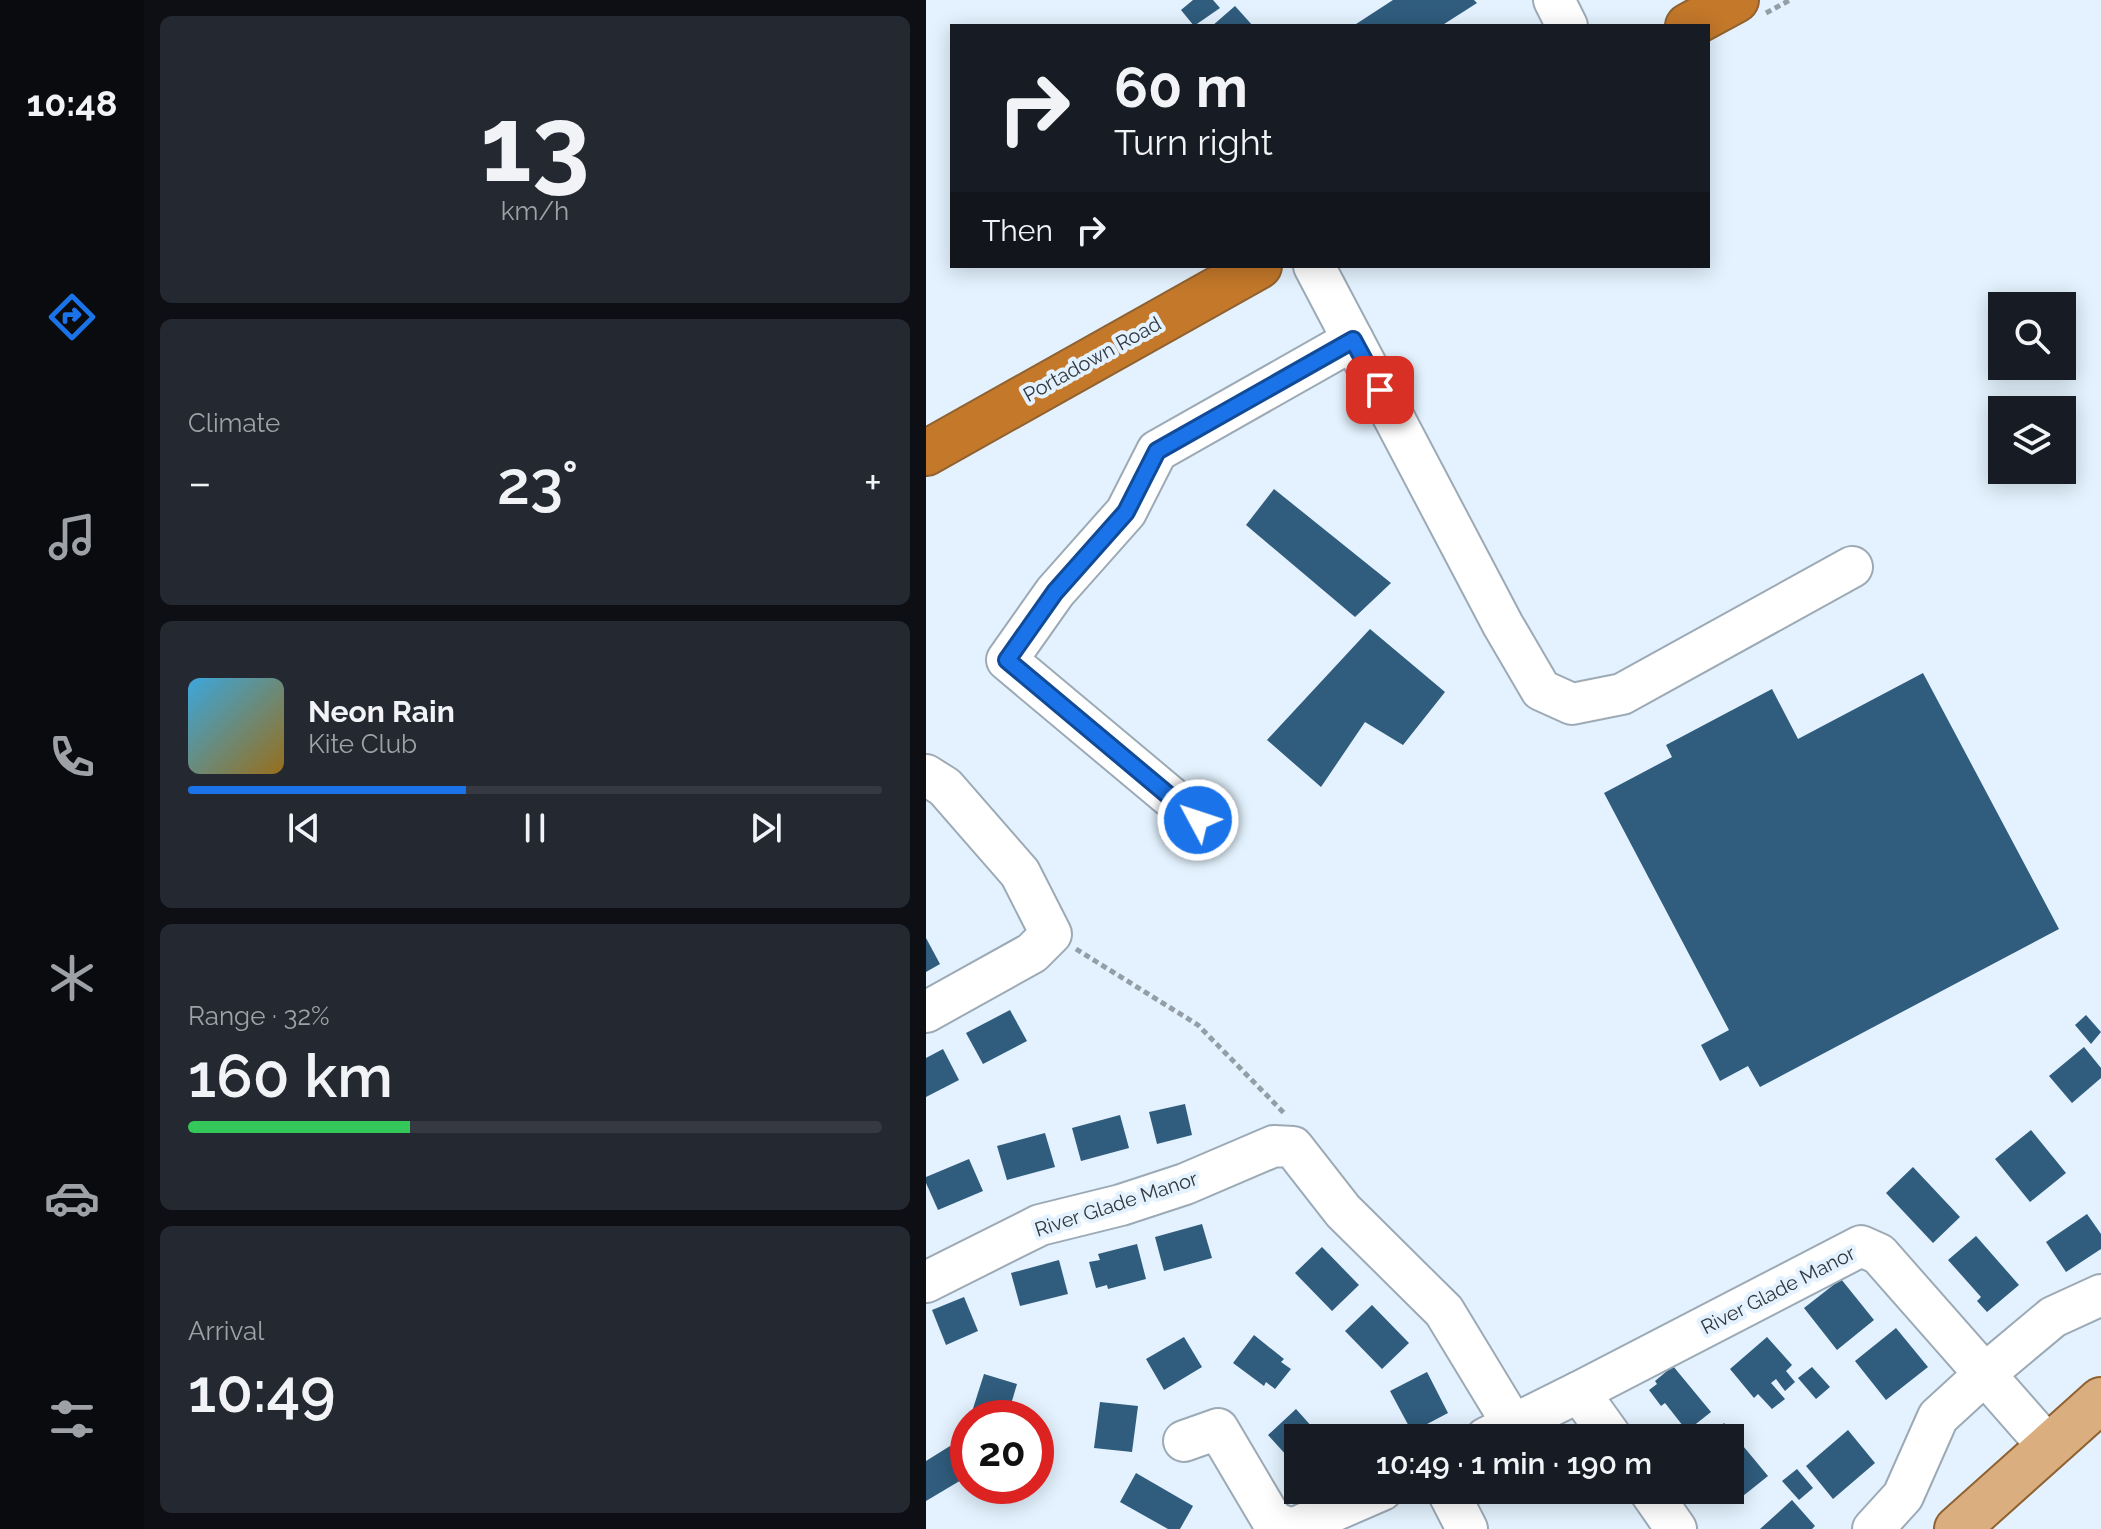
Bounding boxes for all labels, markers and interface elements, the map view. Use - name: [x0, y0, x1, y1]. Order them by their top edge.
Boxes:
- text: 60 m: [1114, 54, 1248, 120]
- icon: right: [982, 56, 1086, 160]
- text: 10:48: [26, 82, 118, 124]
- text: 13: [480, 83, 590, 205]
- text: Turn right: [1114, 121, 1273, 163]
- text: km/h: [501, 196, 569, 226]
- icon: right: [1069, 208, 1113, 252]
- text: Then: [982, 213, 1053, 248]
- icon: directions: [44, 289, 100, 345]
- map controls: [1988, 292, 2076, 484]
- button: search: [1988, 292, 2076, 380]
- street label: Portadown Road: [1019, 311, 1165, 407]
- pin: [1346, 356, 1414, 424]
- icon: arrive: [1358, 368, 1402, 412]
- button: layers: [1988, 396, 2076, 484]
- text: Climate: [188, 408, 280, 438]
- text: 23°: [497, 448, 578, 518]
- text: −: [188, 457, 212, 508]
- text: +: [864, 457, 882, 508]
- icon: music: [44, 509, 100, 565]
- text: Neon Rain: [308, 694, 455, 729]
- icon: phone: [44, 729, 100, 785]
- text: Kite Club: [308, 729, 417, 759]
- position arrow: [1156, 778, 1240, 862]
- icon: previous: [282, 806, 326, 850]
- icon: pause: [513, 806, 557, 850]
- icon: next: [744, 806, 788, 850]
- icon: climate: [44, 950, 100, 1006]
- text: Range · 32%: [188, 1001, 330, 1031]
- text: 160 km: [188, 1041, 393, 1111]
- street label: River Glade Manor: [1032, 1166, 1200, 1242]
- icon: car: [44, 1170, 100, 1226]
- street label: River Glade Manor: [1697, 1241, 1859, 1339]
- text: Arrival: [188, 1316, 264, 1346]
- text: 10:49: [188, 1356, 336, 1426]
- icon: filters: [44, 1391, 100, 1447]
- speed limit sign: 20: [950, 1400, 1054, 1504]
- text: 10:49 · 1 min · 190 m: [1376, 1446, 1652, 1481]

